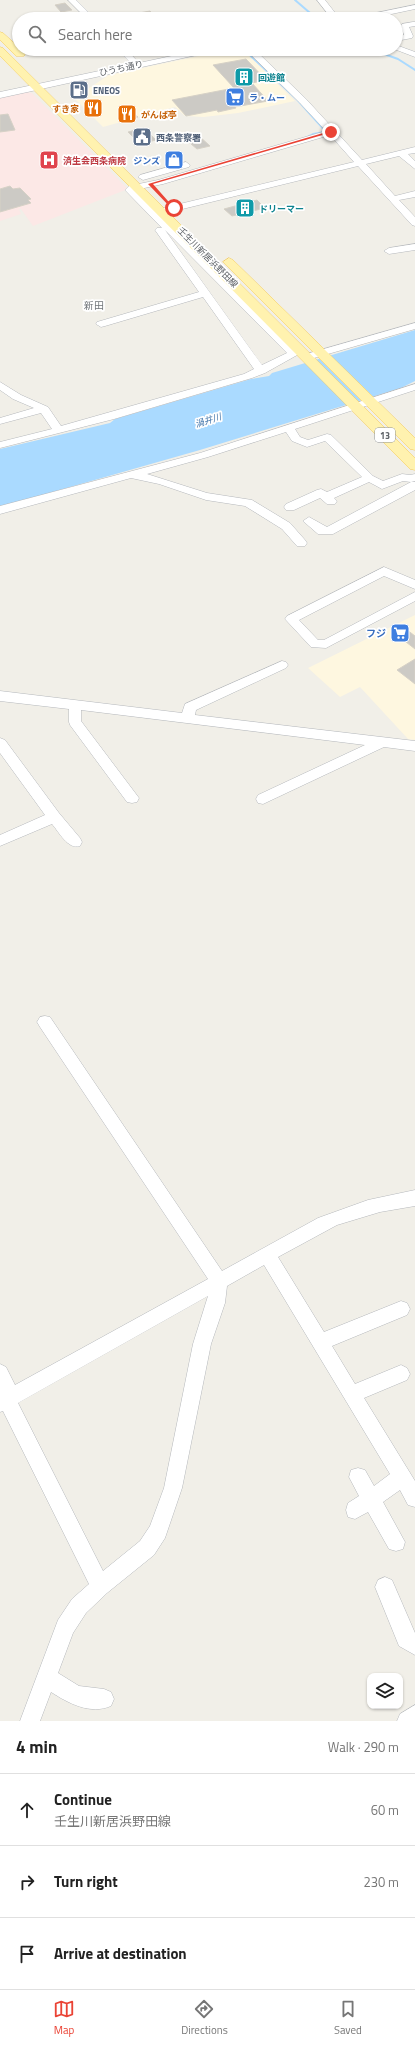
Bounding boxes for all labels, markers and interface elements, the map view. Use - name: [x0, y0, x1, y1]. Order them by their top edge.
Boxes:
- search box: [12, 12, 403, 56]
- icon: search: [26, 23, 48, 45]
- text: Search here: [58, 23, 132, 46]
- street label: ひうち通り: [98, 57, 144, 79]
- building icon: 回遊館: [233, 66, 255, 88]
- place label: 回遊館: [258, 71, 285, 84]
- fuel station icon: ENEOS: [68, 79, 90, 101]
- place label: ENEOS: [93, 84, 120, 97]
- supermarket icon: ラ・ムー: [224, 86, 246, 108]
- place label: ラ・ムー: [249, 91, 285, 104]
- restaurant icon: すき家: [82, 97, 104, 119]
- place label: すき家: [52, 102, 79, 115]
- restaurant icon: がんば亭: [116, 103, 138, 125]
- place label: がんば亭: [141, 108, 177, 121]
- route end: [322, 123, 340, 141]
- public building icon: 西条警察署: [131, 126, 153, 148]
- place label: 西条警察署: [156, 131, 201, 144]
- hospital icon: 済生会西条病院: [38, 149, 60, 171]
- shop icon: ジンズ: [163, 149, 185, 171]
- place label: 済生会西条病院: [63, 154, 126, 167]
- place label: ジンズ: [133, 154, 160, 167]
- building icon: ドリーマー: [234, 197, 256, 219]
- route start: [165, 199, 183, 217]
- place label: ドリーマー: [259, 202, 304, 215]
- street label: 壬生川新居浜野田線: [175, 224, 242, 291]
- district label: 新田: [84, 298, 104, 313]
- water label: 渦井川: [193, 409, 224, 430]
- road number: 13: [375, 428, 395, 442]
- supermarket icon: フジ: [389, 622, 411, 644]
- place label: フジ: [366, 626, 386, 641]
- map controls: [367, 1673, 403, 1709]
- button: layers: [367, 1673, 403, 1709]
- text: 4 min: [16, 1734, 57, 1760]
- text: Walk · 290 m: [328, 1737, 399, 1757]
- text: Continue: [54, 1788, 112, 1811]
- icon: ahead: [16, 1799, 38, 1821]
- text: 60 m: [371, 1800, 399, 1820]
- text: 壬生川新居浜野田線: [54, 1811, 171, 1831]
- text: Turn right: [54, 1870, 118, 1893]
- icon: right: [16, 1871, 38, 1893]
- text: 230 m: [363, 1872, 399, 1892]
- text: Arrive at destination: [54, 1942, 187, 1965]
- icon: arrive: [16, 1943, 38, 1965]
- tab: Map: [53, 1998, 75, 2038]
- tab: Directions: [181, 1998, 228, 2038]
- tab: Saved: [334, 1998, 362, 2038]

